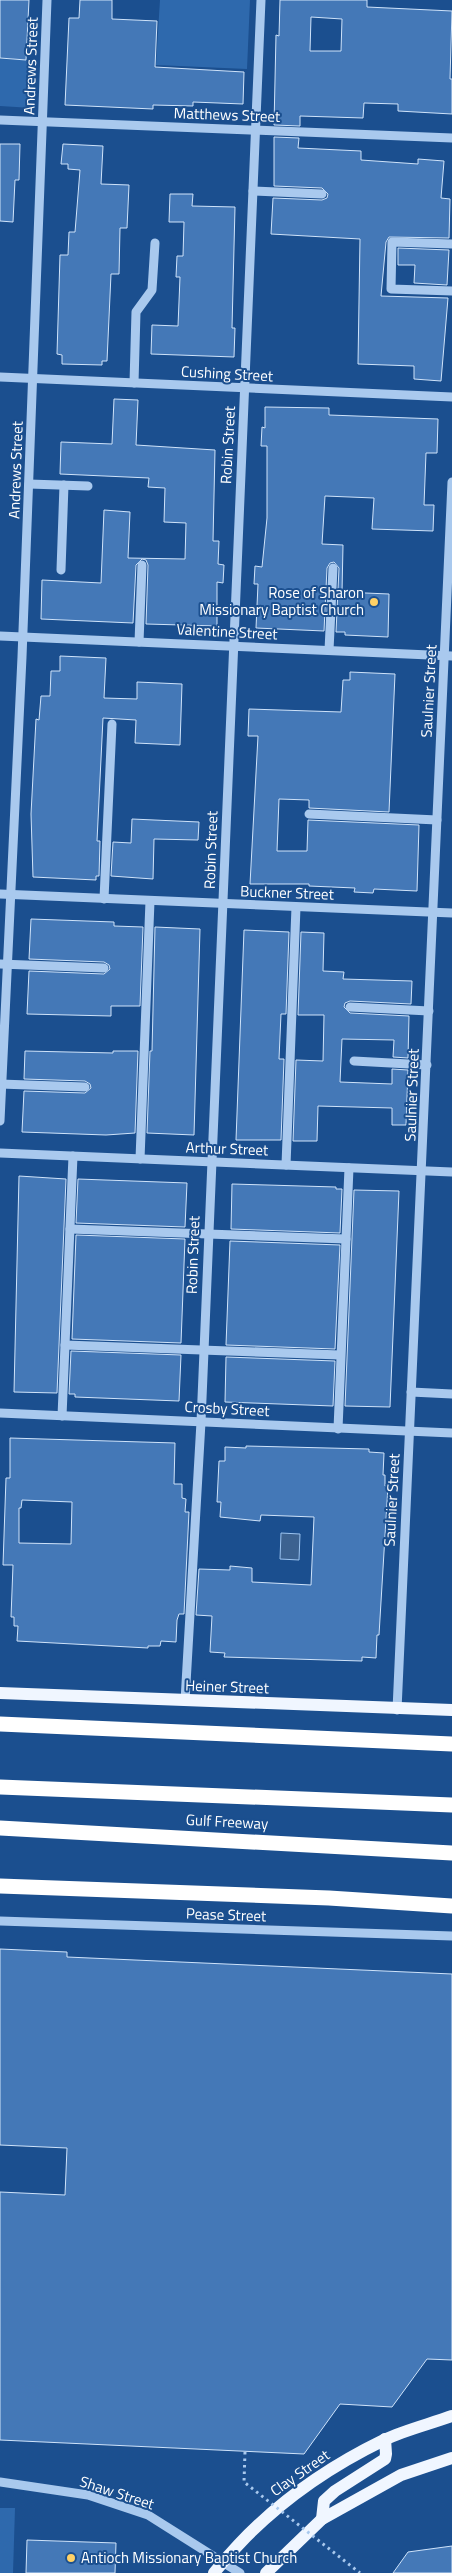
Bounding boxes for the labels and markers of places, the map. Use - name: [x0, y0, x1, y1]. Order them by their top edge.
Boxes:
- place label: Rose of Sharon Missionary Baptist Church: [199, 581, 364, 621]
- marker: Rose of Sharon Missionary Baptist Church: [368, 596, 380, 608]
- place label: Antioch Missionary Baptist Church: [81, 2546, 297, 2569]
- marker: Antioch Missionary Baptist Church: [65, 2552, 77, 2564]

